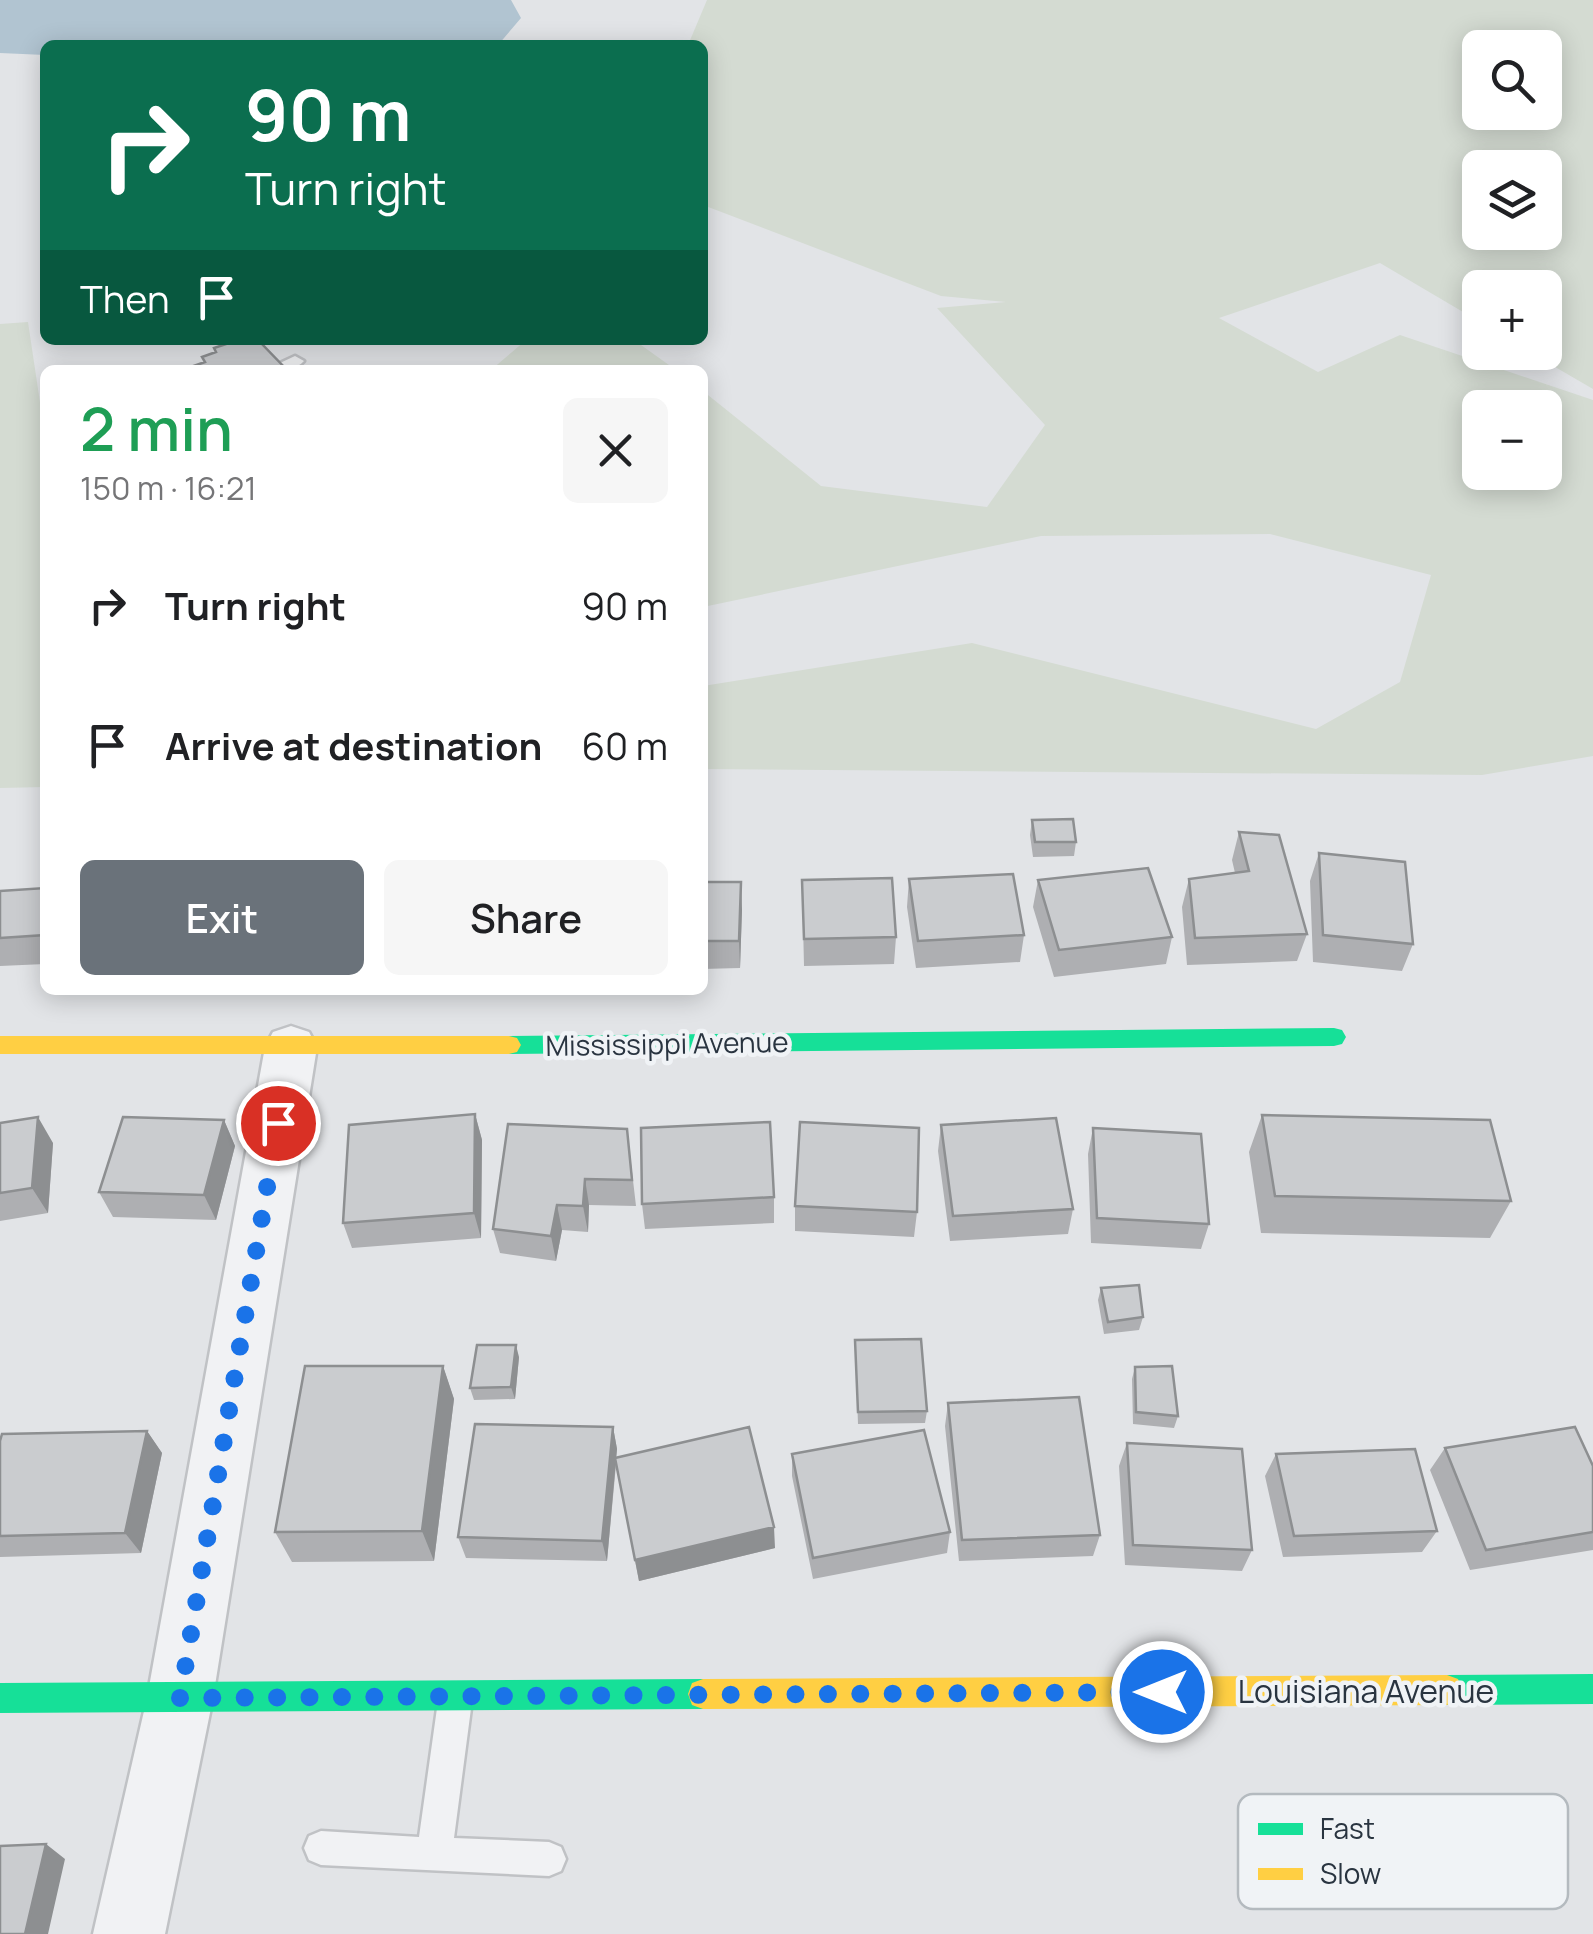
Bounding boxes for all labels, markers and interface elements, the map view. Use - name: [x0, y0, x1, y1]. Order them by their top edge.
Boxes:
- map controls: [1462, 30, 1562, 490]
- button: search: [1462, 30, 1562, 130]
- text: 90 m: [245, 66, 412, 162]
- icon: right: [80, 80, 210, 210]
- button: layers: [1462, 150, 1562, 250]
- text: Turn right: [245, 157, 446, 219]
- icon: arrive: [189, 270, 244, 325]
- button: +: [1462, 270, 1562, 370]
- text: Then: [80, 272, 169, 324]
- text: 2 min: [80, 387, 233, 469]
- button: −: [1462, 390, 1562, 490]
- button: close: [563, 398, 668, 503]
- text: 150 m · 16:21: [80, 466, 257, 510]
- icon: right: [80, 578, 135, 633]
- text: Turn right: [165, 579, 346, 631]
- text: 90 m: [581, 579, 668, 631]
- icon: arrive: [80, 718, 135, 773]
- text: Arrive at destination: [165, 719, 542, 771]
- text: 60 m: [581, 719, 668, 771]
- button: Exit: [80, 860, 364, 975]
- button: Share: [384, 860, 668, 975]
- street label: Mississippi Avenue: [545, 1022, 789, 1064]
- pin: [236, 1081, 321, 1166]
- icon: arrive: [251, 1096, 306, 1151]
- position arrow: [1110, 1640, 1214, 1744]
- street label: Louisiana Avenue: [1238, 1669, 1494, 1713]
- legend: [1238, 1794, 1568, 1909]
- text: Fast: [1320, 1809, 1375, 1847]
- text: Slow: [1320, 1854, 1381, 1892]

